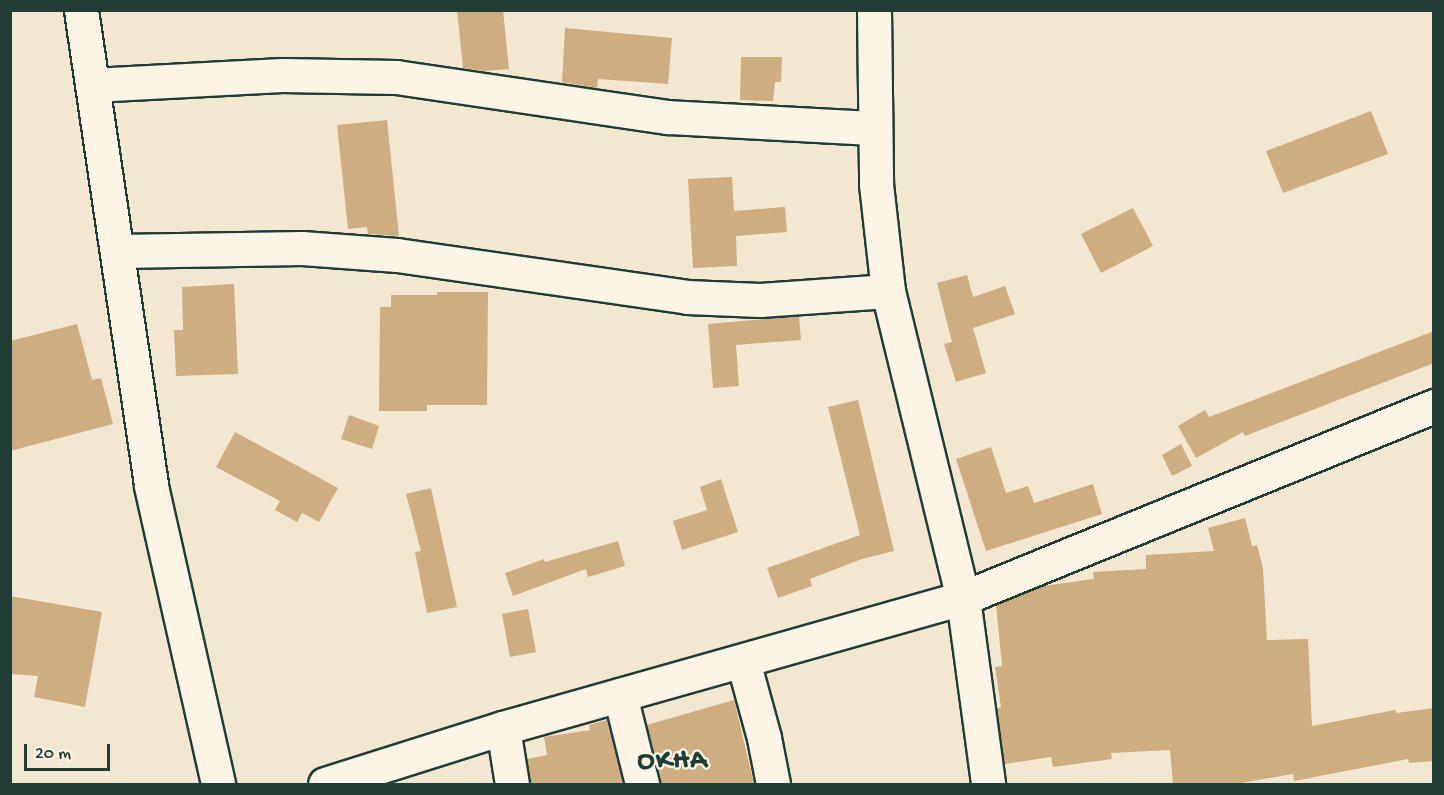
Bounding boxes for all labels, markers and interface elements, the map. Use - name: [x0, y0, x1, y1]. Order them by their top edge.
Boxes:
- scale bar: [27, 732, 112, 770]
- text: 20 m: [35, 744, 71, 765]
- district label: OKHA: [638, 745, 708, 779]

